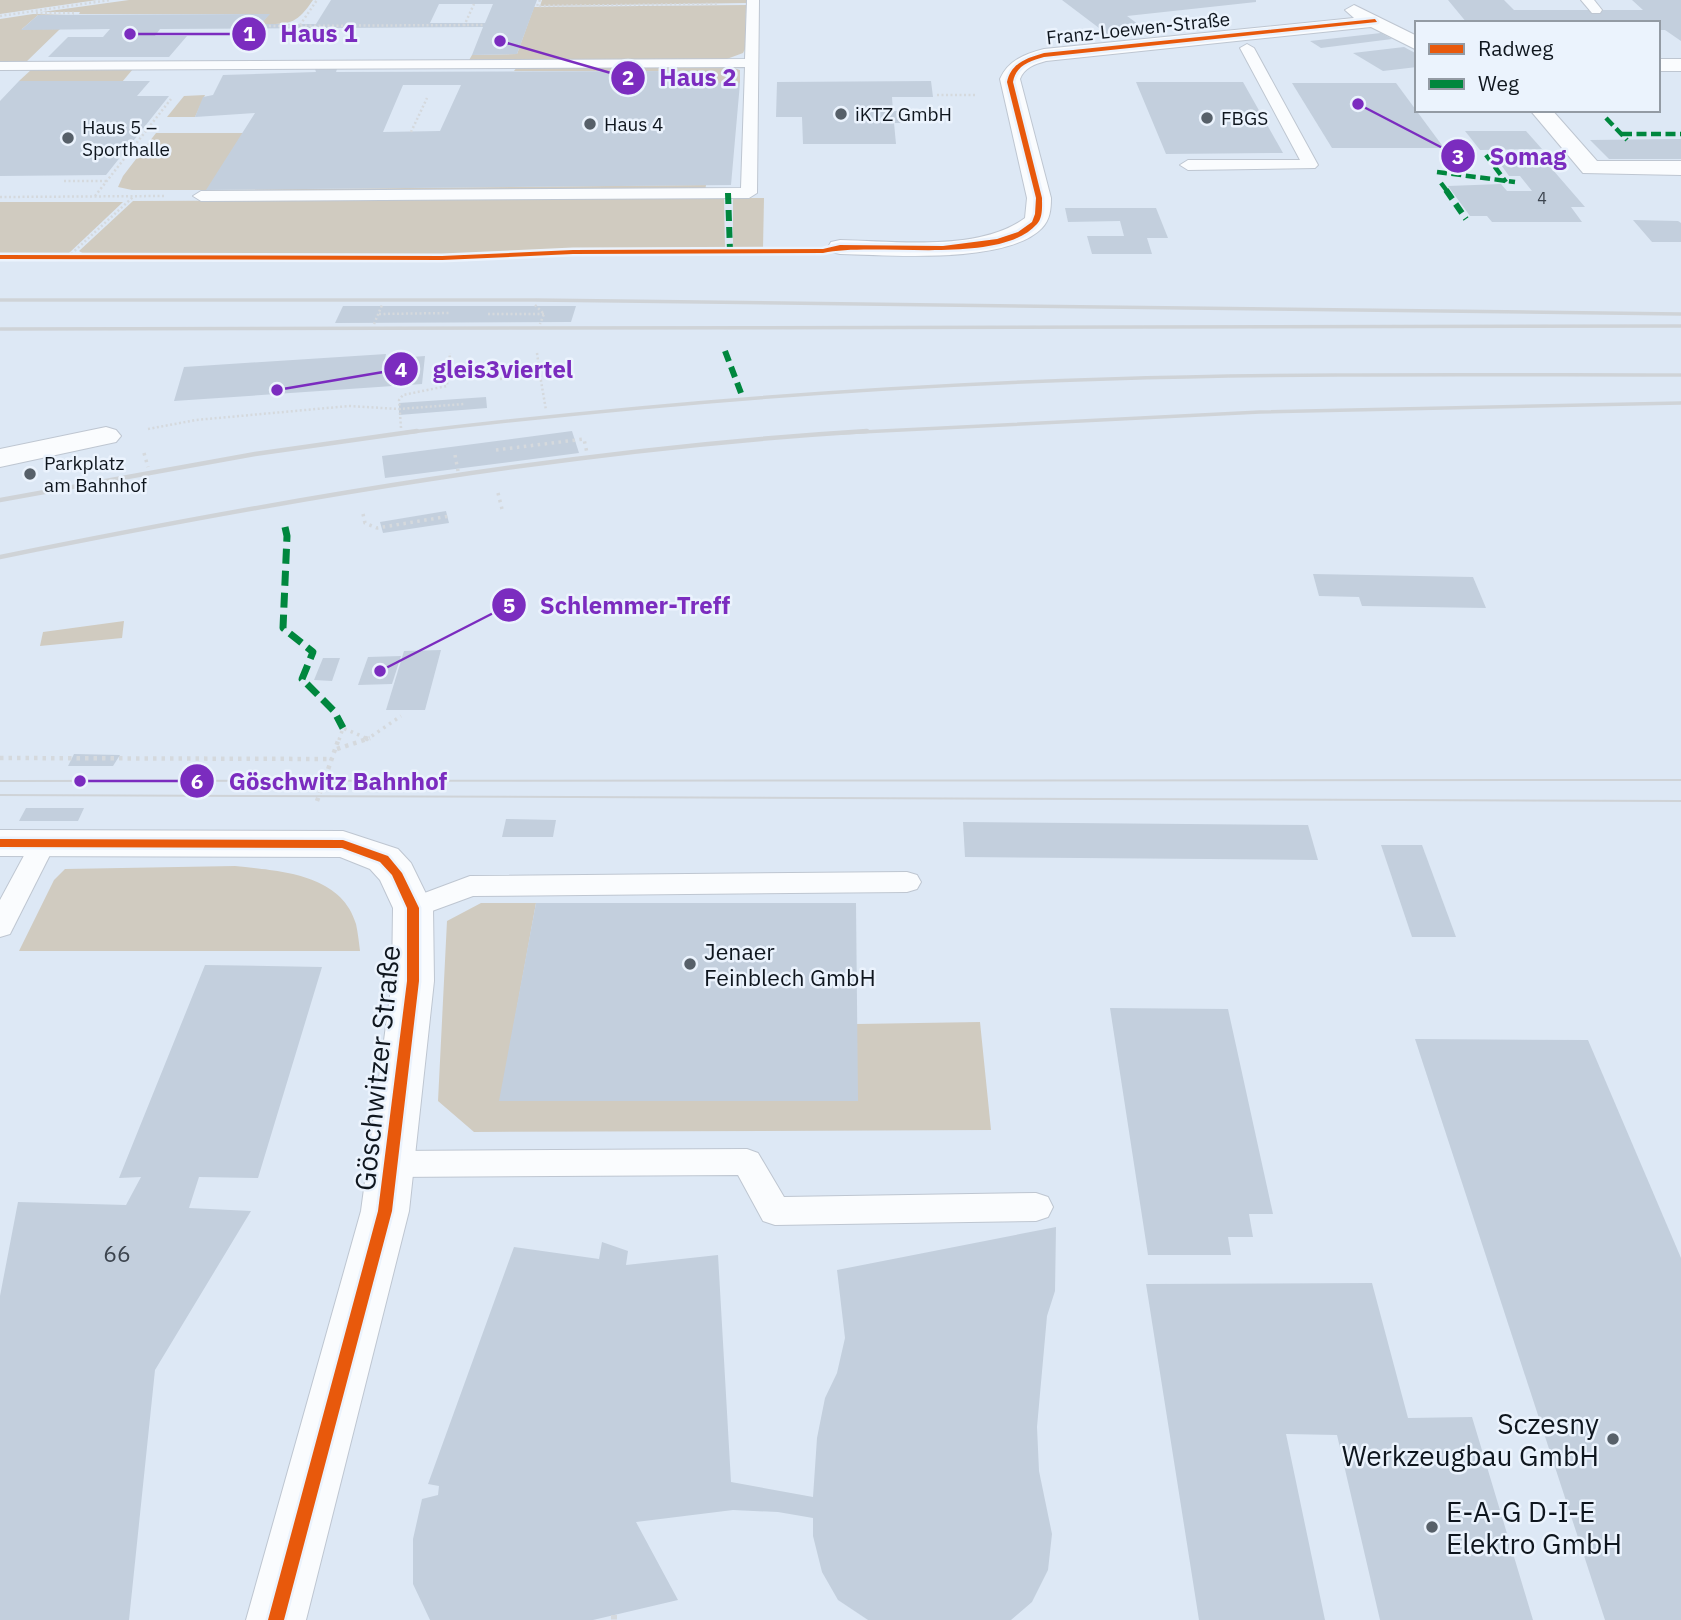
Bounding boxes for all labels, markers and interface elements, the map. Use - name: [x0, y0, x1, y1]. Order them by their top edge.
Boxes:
- street label: Franz-Loewen-Straße: [1045, 6, 1231, 50]
- callout: Haus 1: [232, 11, 372, 56]
- text: Haus 1: [280, 17, 358, 49]
- text: 1: [243, 19, 256, 47]
- legend: [1415, 21, 1660, 112]
- text: Radweg: [1478, 34, 1553, 62]
- callout: Haus 2: [611, 55, 751, 100]
- text: Haus 2: [659, 61, 737, 93]
- text: 2: [622, 63, 634, 91]
- text: Weg: [1478, 69, 1519, 97]
- place label: iKTZ GmbH: [855, 102, 952, 126]
- marker: iKTZ GmbH: [833, 106, 849, 122]
- place label: FBGS: [1221, 106, 1268, 130]
- marker: FBGS: [1199, 110, 1215, 126]
- place label: Haus 4: [604, 112, 664, 136]
- place label: Haus 5 – Sporthalle: [82, 115, 170, 161]
- marker: Haus 4: [582, 116, 598, 132]
- marker: Haus 5 – Sporthalle: [60, 130, 76, 146]
- callout: Somag: [1441, 134, 1581, 179]
- text: Somag: [1490, 140, 1567, 172]
- text: 3: [1452, 142, 1464, 170]
- house number: 4: [1537, 188, 1547, 208]
- callout: gleis3viertel: [384, 347, 587, 392]
- text: gleis3viertel: [433, 353, 573, 385]
- text: 4: [395, 355, 407, 383]
- place label: Parkplatz am Bahnhof: [44, 451, 147, 497]
- marker: Parkplatz am Bahnhof: [22, 466, 38, 482]
- callout: Schlemmer-Treff: [491, 583, 745, 628]
- text: Schlemmer-Treff: [540, 589, 731, 621]
- text: 5: [503, 591, 515, 619]
- callout: Göschwitz Bahnhof: [180, 759, 461, 804]
- text: Göschwitz Bahnhof: [229, 765, 448, 797]
- text: 6: [191, 767, 203, 795]
- place label: Jenaer Feinblech GmbH: [704, 936, 876, 992]
- street label: Göschwitzer Straße: [346, 944, 408, 1192]
- marker: Jenaer Feinblech GmbH: [682, 956, 698, 972]
- house number: 66: [103, 1238, 131, 1268]
- place label: Sczesny Werkzeugbau GmbH: [1342, 1405, 1599, 1474]
- marker: Sczesny Werkzeugbau GmbH: [1605, 1431, 1621, 1447]
- place label: E-A-G D-I-E Elektro GmbH: [1446, 1493, 1622, 1562]
- marker: E-A-G D-I-E Elektro GmbH: [1424, 1519, 1440, 1535]

